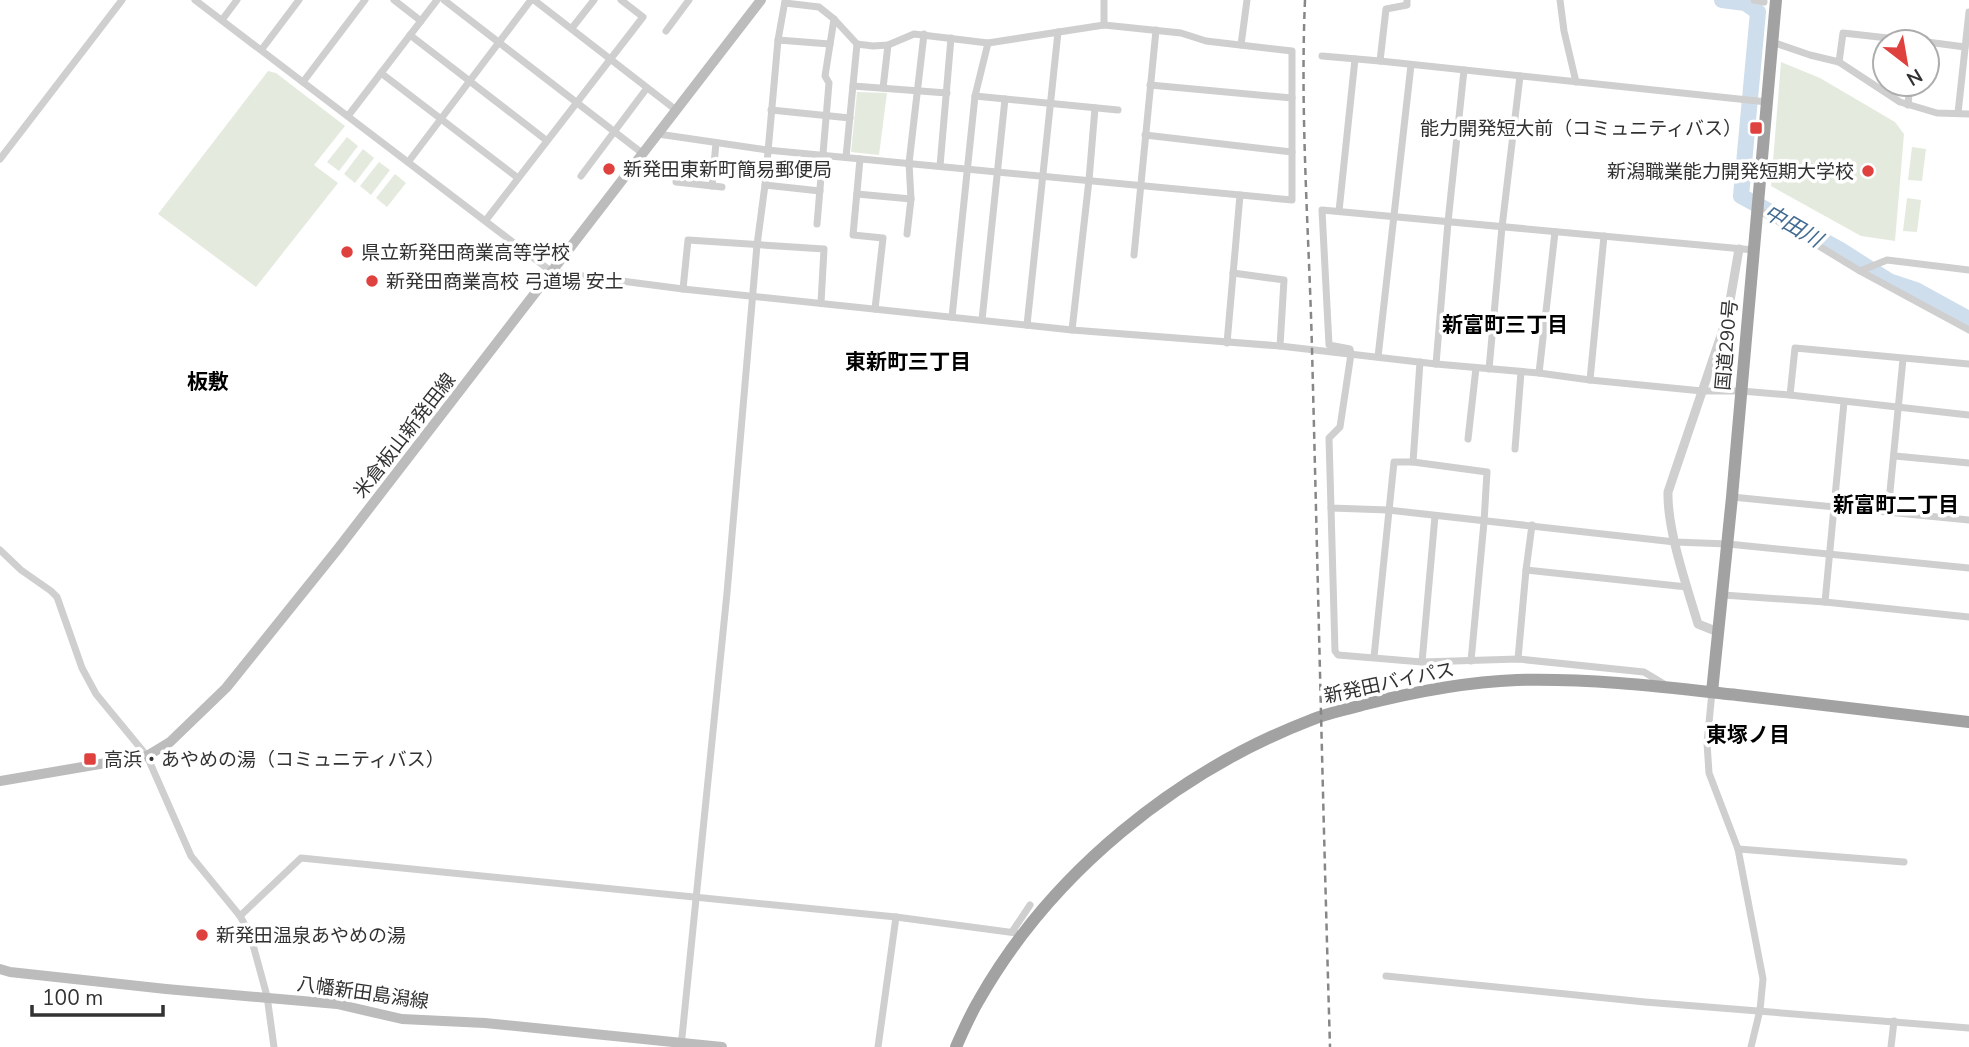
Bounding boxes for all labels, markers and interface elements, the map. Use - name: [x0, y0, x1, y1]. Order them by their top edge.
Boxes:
- north arrow: [1871, 28, 1941, 98]
- text: N: [1901, 62, 1927, 92]
- place label: 能力開発短大前（コミュニティバス）: [1420, 116, 1742, 142]
- marker: 能力開発短大前（コミュニティバス）: [1748, 120, 1764, 136]
- place label: 新発田東新町簡易郵便局: [623, 157, 832, 183]
- place label: 新潟職業能力開発短期大学校: [1607, 159, 1854, 185]
- marker: 新発田東新町簡易郵便局: [601, 161, 617, 177]
- marker: 新潟職業能力開発短期大学校: [1860, 163, 1876, 179]
- water label: 中田川: [1759, 198, 1829, 255]
- place label: 県立新発田商業高等学校: [361, 240, 570, 266]
- marker: 県立新発田商業高等学校: [339, 244, 355, 260]
- place label: 新発田商業高校 弓道場 安土: [386, 269, 624, 295]
- marker: 新発田商業高校 弓道場 安土: [364, 273, 380, 289]
- street label: 国道290号: [1710, 299, 1744, 392]
- district label: 新富町三丁目: [1442, 311, 1568, 339]
- district label: 東新町三丁目: [845, 348, 971, 376]
- district label: 板敷: [187, 368, 229, 396]
- street label: 米倉板山新発田線: [348, 368, 462, 504]
- district label: 新富町二丁目: [1833, 491, 1959, 519]
- street label: 新発田バイパス: [1322, 656, 1457, 709]
- district label: 東塚ノ目: [1706, 721, 1790, 749]
- place label: 高浜・あやめの湯（コミュニティバス）: [104, 747, 445, 773]
- marker: 高浜・あやめの湯（コミュニティバス）: [82, 751, 98, 767]
- place label: 新発田温泉あやめの湯: [216, 923, 406, 949]
- marker: 新発田温泉あやめの湯: [194, 927, 210, 943]
- street label: 八幡新田島潟線: [295, 971, 431, 1015]
- scale bar: [32, 974, 163, 1018]
- text: 100 m: [42, 984, 103, 1012]

